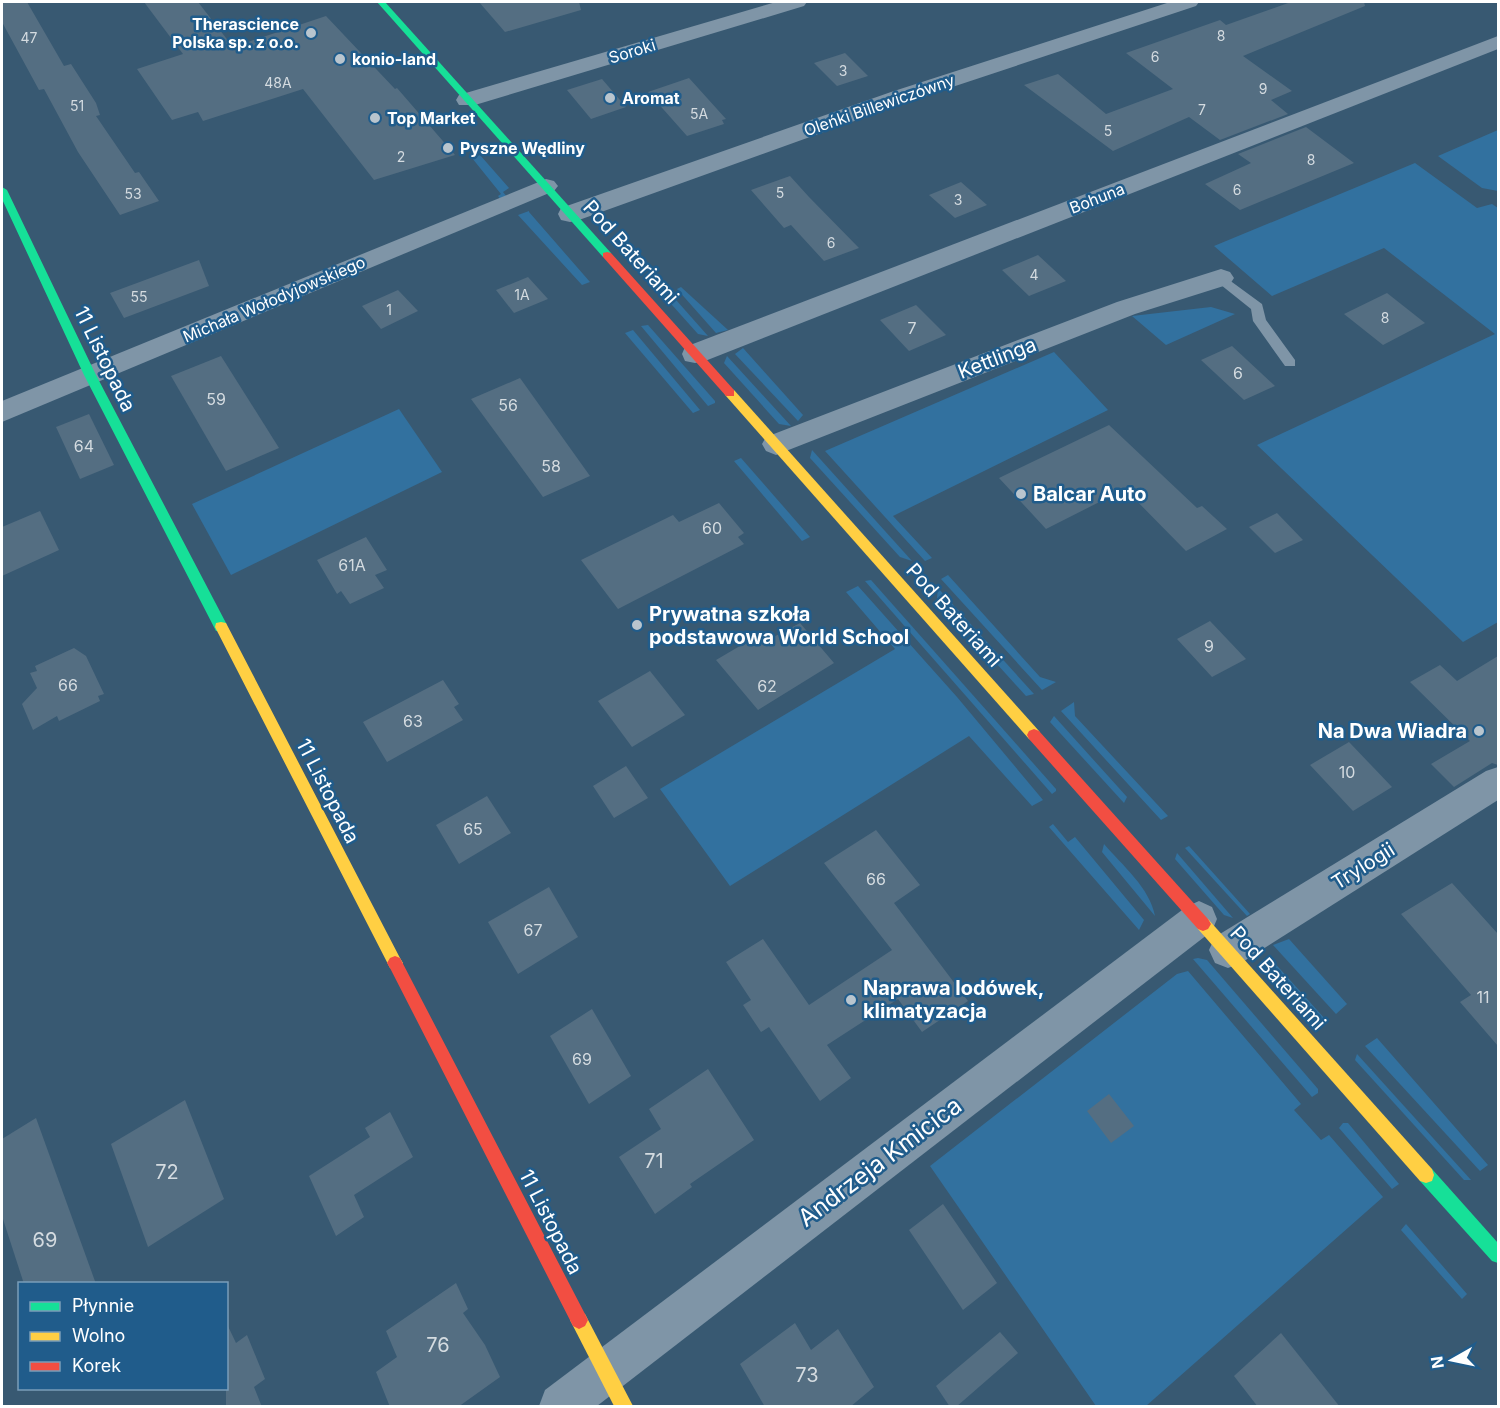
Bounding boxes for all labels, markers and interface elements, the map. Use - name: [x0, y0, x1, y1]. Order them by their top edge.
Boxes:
- place label: Therascience Polska sp. z o.o.: [172, 14, 299, 52]
- marker: Therascience Polska sp. z o.o.: [304, 26, 318, 40]
- house number: 8: [1217, 27, 1225, 44]
- house number: 47: [21, 29, 38, 46]
- street label: Soroki: [606, 34, 658, 68]
- house number: 6: [1151, 48, 1159, 65]
- place label: konio-land: [352, 49, 436, 69]
- marker: konio-land: [333, 52, 347, 66]
- house number: 3: [839, 62, 847, 79]
- street label: Oleńki Billewiczówny: [801, 70, 957, 140]
- house number: 48A: [264, 74, 292, 91]
- house number: 9: [1259, 80, 1267, 97]
- place label: Aromat: [622, 88, 680, 108]
- marker: Aromat: [603, 91, 617, 105]
- house number: 51: [70, 97, 84, 114]
- house number: 7: [1198, 101, 1206, 118]
- house number: 5A: [690, 105, 708, 122]
- place label: Top Market: [387, 108, 476, 128]
- marker: Top Market: [368, 111, 382, 125]
- house number: 5: [1104, 122, 1112, 139]
- place label: Pyszne Wędliny: [460, 138, 585, 158]
- marker: Pyszne Wędliny: [441, 141, 455, 155]
- house number: 2: [397, 148, 405, 165]
- house number: 8: [1307, 151, 1315, 168]
- street label: Bohuna: [1067, 178, 1127, 218]
- house number: 6: [1233, 181, 1241, 198]
- house number: 5: [776, 184, 784, 201]
- house number: 53: [124, 185, 142, 202]
- house number: 3: [954, 191, 962, 208]
- street label: Pod Bateriami: [578, 195, 684, 309]
- house number: 6: [827, 234, 835, 251]
- street label: Michała Wołodyjowskiego: [180, 251, 368, 347]
- house number: 4: [1029, 266, 1039, 283]
- house number: 1A: [514, 286, 530, 303]
- house number: 55: [130, 288, 148, 305]
- house number: 1: [386, 301, 392, 318]
- street label: 11 Listopada: [69, 302, 141, 416]
- house number: 8: [1381, 309, 1389, 326]
- house number: 7: [907, 318, 917, 338]
- street label: Kettlinga: [954, 332, 1040, 384]
- house number: 6: [1233, 363, 1243, 383]
- house number: 59: [206, 389, 226, 409]
- house number: 56: [498, 395, 518, 415]
- house number: 64: [74, 436, 94, 456]
- house number: 58: [541, 456, 561, 476]
- place label: Balcar Auto: [1033, 482, 1147, 506]
- marker: Balcar Auto: [1014, 487, 1028, 501]
- house number: 60: [702, 518, 722, 538]
- house number: 61A: [338, 555, 366, 575]
- street label: Pod Bateriami: [901, 558, 1007, 672]
- place label: Prywatna szkoła podstawowa World School: [649, 602, 909, 649]
- marker: Prywatna szkoła podstawowa World School: [630, 618, 644, 632]
- house number: 9: [1204, 636, 1214, 656]
- house number: 66: [58, 675, 78, 695]
- house number: 62: [757, 676, 777, 696]
- house number: 63: [403, 711, 423, 731]
- place label: Na Dwa Wiadra: [1318, 719, 1467, 743]
- marker: Na Dwa Wiadra: [1472, 724, 1486, 738]
- street label: 11 Listopada: [291, 735, 365, 847]
- house number: 10: [1339, 762, 1355, 782]
- house number: 65: [463, 819, 483, 839]
- street label: Trylogii: [1327, 837, 1399, 895]
- house number: 66: [866, 869, 886, 889]
- house number: 67: [524, 920, 542, 940]
- street label: Pod Bateriami: [1225, 921, 1331, 1035]
- place label: Naprawa lodówek, klimatyzacja: [863, 976, 1044, 1023]
- house number: 11: [1476, 987, 1490, 1007]
- marker: Naprawa lodówek, klimatyzacja: [844, 993, 858, 1007]
- house number: 69: [572, 1049, 592, 1069]
- street label: Andrzeja Kmicica: [792, 1091, 967, 1233]
- house number: 71: [644, 1149, 664, 1173]
- house number: 72: [155, 1160, 179, 1184]
- street label: 11 Listopada: [514, 1166, 588, 1278]
- house number: 69: [33, 1228, 57, 1252]
- legend: [18, 1282, 228, 1390]
- text: Płynnie: [72, 1295, 134, 1316]
- text: Wolno: [72, 1325, 125, 1346]
- north arrow: [1422, 1330, 1482, 1390]
- house number: 76: [426, 1333, 450, 1357]
- text: Korek: [72, 1355, 121, 1376]
- text: N: [1426, 1355, 1448, 1370]
- house number: 73: [795, 1363, 819, 1387]

